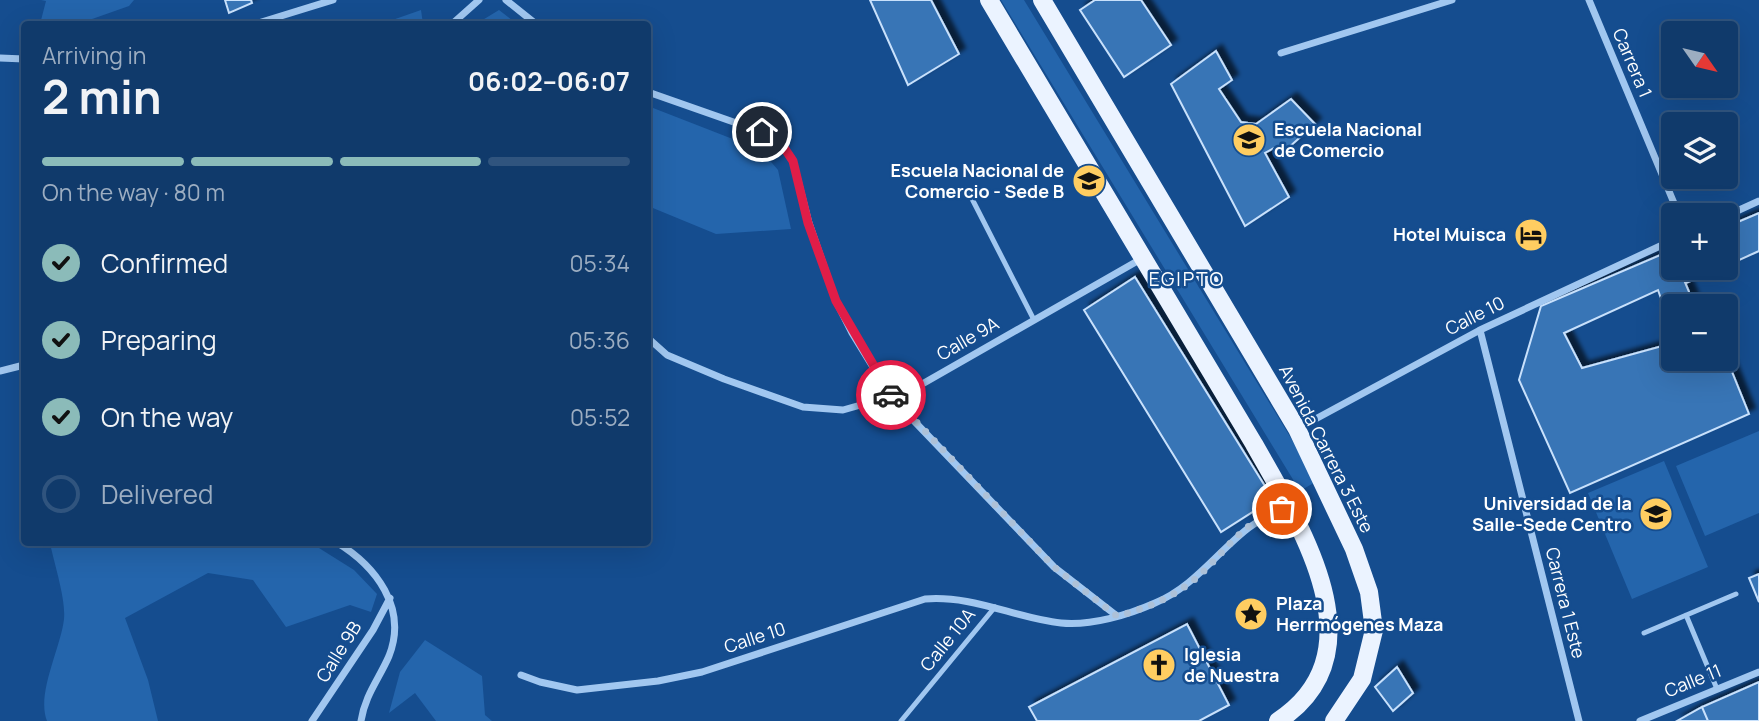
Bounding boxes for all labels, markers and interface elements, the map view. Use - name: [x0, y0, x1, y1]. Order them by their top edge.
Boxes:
- north arrow: [1661, 21, 1738, 98]
- map controls: [1661, 21, 1738, 371]
- street label: Carrera 1: [1608, 24, 1658, 101]
- text: Arriving in: [42, 39, 147, 71]
- text: 06:02–06:07: [468, 63, 630, 99]
- text: 2 min: [42, 65, 162, 128]
- pin: [732, 102, 792, 162]
- button: layers: [1661, 112, 1738, 189]
- icon: home: [743, 113, 781, 151]
- place label: Escuela Nacional de Comercio: [1274, 117, 1422, 162]
- school or university icon: Escuela Nacional de Comercio: [1230, 121, 1268, 159]
- place label: Escuela Nacional de Comercio - Sede B: [890, 158, 1064, 203]
- school or university icon: Escuela Nacional de Comercio - Sede B: [1070, 162, 1108, 200]
- text: On the way · 80 m: [42, 176, 225, 208]
- button: +: [1661, 203, 1738, 280]
- hotel icon: Hotel Muisca: [1512, 216, 1550, 254]
- place label: Hotel Muisca: [1393, 222, 1506, 246]
- icon: check: [42, 244, 80, 282]
- text: Confirmed: [101, 245, 228, 281]
- text: 05:34: [570, 247, 630, 279]
- district label: EGIPTO: [1149, 266, 1225, 292]
- street label: Calle 10: [1441, 290, 1508, 340]
- button: −: [1661, 294, 1738, 371]
- street label: Calle 9A: [932, 310, 1003, 366]
- icon: check: [42, 321, 80, 359]
- text: Preparing: [101, 322, 217, 358]
- text: 05:36: [569, 324, 630, 356]
- courier: [856, 360, 926, 430]
- street label: Avenida Carrera 3 Este: [1274, 360, 1380, 537]
- icon: car: [872, 376, 910, 414]
- icon: check: [42, 398, 80, 436]
- text: On the way: [101, 399, 233, 435]
- text: 05:52: [570, 401, 630, 433]
- text: Delivered: [101, 476, 213, 512]
- pin: [1252, 479, 1312, 539]
- icon: bag: [1263, 490, 1301, 528]
- place label: Universidad de la Salle-Sede Centro: [1472, 491, 1632, 536]
- school or university icon: Universidad de la Salle-Sede Centro: [1637, 495, 1675, 533]
- street label: Carrera 1 Este: [1541, 545, 1591, 661]
- place label: Plaza Herrmógenes Maza: [1276, 591, 1443, 636]
- place icon: Plaza Herrmógenes Maza: [1232, 595, 1270, 633]
- street label: Calle 10A: [914, 602, 980, 676]
- street label: Calle 9B: [310, 616, 366, 686]
- street label: Calle 10: [721, 616, 789, 658]
- place label: Iglesia de Nuestra: [1184, 642, 1279, 687]
- church icon: Iglesia de Nuestra: [1140, 646, 1178, 684]
- street label: Calle 11: [1661, 658, 1725, 702]

